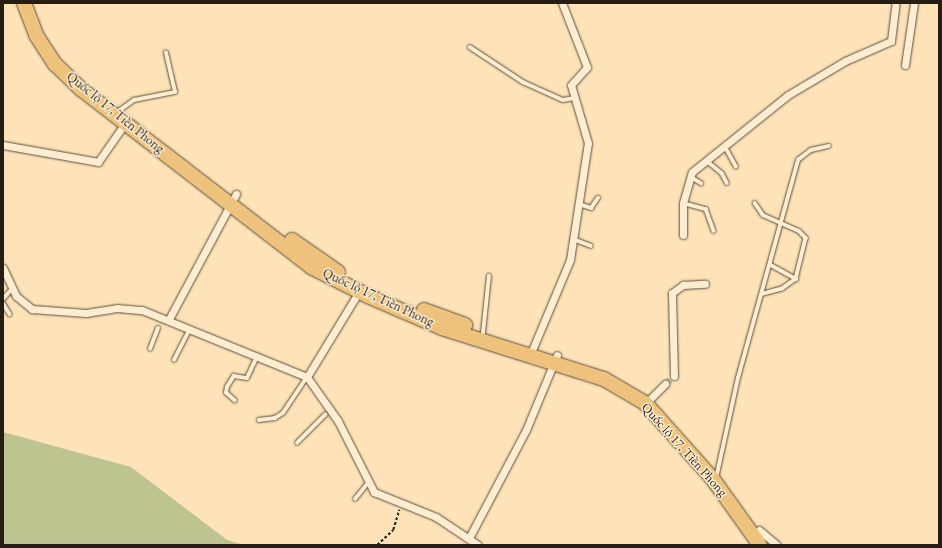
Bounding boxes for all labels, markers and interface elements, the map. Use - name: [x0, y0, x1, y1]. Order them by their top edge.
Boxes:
- street label: Quốc lộ 17, Tiền Phong: [63, 69, 167, 157]
- street label: Quốc lộ 17, Tiền Phong: [320, 265, 436, 331]
- street label: Quốc lộ 17, Tiền Phong: [638, 400, 730, 500]

